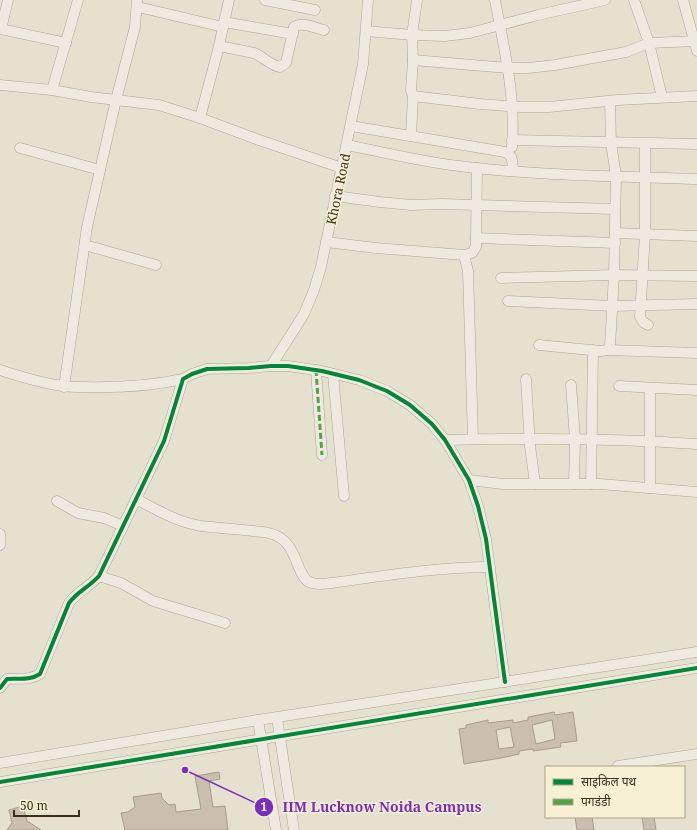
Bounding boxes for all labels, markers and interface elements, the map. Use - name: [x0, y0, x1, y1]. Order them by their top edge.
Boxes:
- street label: Khora Road: [322, 152, 354, 226]
- legend: [545, 766, 685, 818]
- text: साइकिल पथ: [581, 773, 637, 790]
- scale bar: [14, 792, 79, 818]
- text: पगडंडी: [581, 793, 611, 810]
- callout: IIM Lucknow Noida Campus: [254, 794, 489, 820]
- text: 50 m: [20, 797, 48, 814]
- text: IIM Lucknow Noida Campus: [283, 797, 482, 816]
- text: 1: [261, 798, 268, 815]

